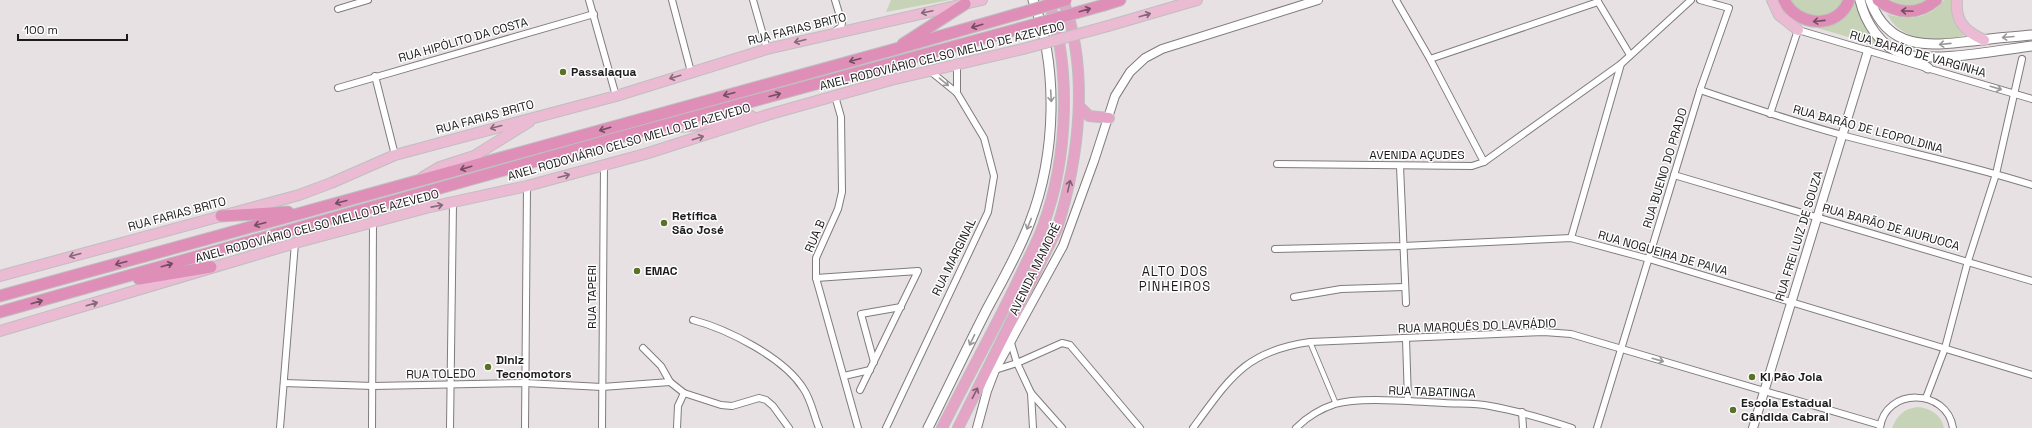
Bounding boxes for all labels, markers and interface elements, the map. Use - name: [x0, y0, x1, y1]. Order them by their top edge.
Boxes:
- one-way arrow: [1078, 6, 1091, 13]
- one-way arrow: [1901, 8, 1914, 15]
- street label: RUA FARIAS BRITO: [746, 9, 848, 49]
- one-way arrow: [921, 9, 934, 17]
- one-way arrow: [1139, 11, 1152, 18]
- street label: RUA HIPÓLITO DA COSTA: [396, 14, 530, 66]
- scale bar: [18, 16, 127, 42]
- one-way arrow: [1813, 17, 1826, 24]
- street label: ANEL RODOVIÁRIO CELSO MELLO DE AZEVEDO: [818, 18, 1066, 94]
- text: 100 m: [24, 22, 58, 38]
- one-way arrow: [970, 23, 983, 30]
- street label: RUA BARÃO DE VARGINHA: [1848, 27, 1989, 81]
- one-way arrow: [2002, 34, 2015, 41]
- one-way arrow: [794, 38, 807, 46]
- one-way arrow: [1939, 40, 1952, 47]
- one-way arrow: [848, 57, 861, 65]
- place label: Passalaqua: [571, 64, 637, 80]
- marker: Passalaqua: [558, 67, 568, 77]
- one-way arrow: [669, 74, 682, 81]
- one-way arrow: [938, 77, 949, 86]
- one-way arrow: [1990, 85, 2003, 93]
- one-way arrow: [1047, 89, 1054, 102]
- one-way arrow: [723, 91, 736, 99]
- one-way arrow: [768, 91, 781, 99]
- street label: RUA FARIAS BRITO: [434, 96, 536, 138]
- street label: ANEL RODOVIÁRIO CELSO MELLO DE AZEVEDO: [506, 100, 752, 184]
- street label: RUA BARÃO DE LEOPOLDINA: [1791, 101, 1945, 157]
- street label: RUA BUENO DO PRADO: [1639, 106, 1691, 230]
- one-way arrow: [490, 124, 503, 132]
- one-way arrow: [598, 126, 611, 133]
- one-way arrow: [691, 134, 704, 141]
- street label: AVENIDA AÇUDES: [1369, 147, 1465, 163]
- one-way arrow: [460, 165, 473, 172]
- street label: RUA FREI LUIZ DE SOUZA: [1772, 168, 1827, 303]
- one-way arrow: [557, 172, 570, 179]
- one-way arrow: [1066, 180, 1074, 193]
- street label: ANEL RODOVIÁRIO CELSO MELLO DE AZEVEDO: [193, 186, 441, 266]
- street label: RUA FARIAS BRITO: [126, 193, 228, 235]
- one-way arrow: [334, 199, 347, 206]
- street label: RUA BARÃO DE AIURUOCA: [1820, 200, 1962, 254]
- one-way arrow: [431, 201, 444, 209]
- place label: Retífica São José: [672, 208, 724, 238]
- street label: RUA MARGINAL: [928, 215, 980, 298]
- street label: RUA B: [801, 217, 829, 255]
- one-way arrow: [1025, 217, 1032, 229]
- marker: Retífica São José: [659, 218, 669, 228]
- street label: AVENIDA MAMORÉ: [1006, 220, 1064, 318]
- one-way arrow: [253, 221, 266, 228]
- street label: RUA NOGUEIRA DE PAIVA: [1596, 227, 1730, 279]
- one-way arrow: [69, 252, 82, 259]
- one-way arrow: [115, 259, 128, 267]
- one-way arrow: [160, 261, 173, 268]
- place label: EMAC: [645, 263, 678, 279]
- district label: ALTO DOS PINHEIROS: [1139, 263, 1211, 295]
- street label: RUA TAPERI: [584, 265, 600, 329]
- marker: EMAC: [632, 266, 642, 276]
- one-way arrow: [31, 298, 44, 305]
- one-way arrow: [85, 299, 98, 307]
- street label: RUA MARQUÊS DO LAVRÁDIO: [1397, 315, 1557, 337]
- one-way arrow: [967, 334, 975, 346]
- place label: Diniz Tecnomotors: [496, 352, 572, 382]
- one-way arrow: [1652, 357, 1665, 364]
- marker: Diniz Tecnomotors: [483, 362, 493, 372]
- street label: RUA TOLEDO: [406, 365, 476, 383]
- place label: Ki Pão Joia: [1760, 369, 1822, 385]
- marker: Ki Pão Joia: [1747, 372, 1757, 382]
- street label: RUA TABATINGA: [1388, 382, 1476, 402]
- one-way arrow: [972, 387, 979, 399]
- place label: Escola Estadual Cândida Cabral: [1741, 395, 1832, 425]
- marker: Escola Estadual Cândida Cabral: [1728, 405, 1738, 415]

